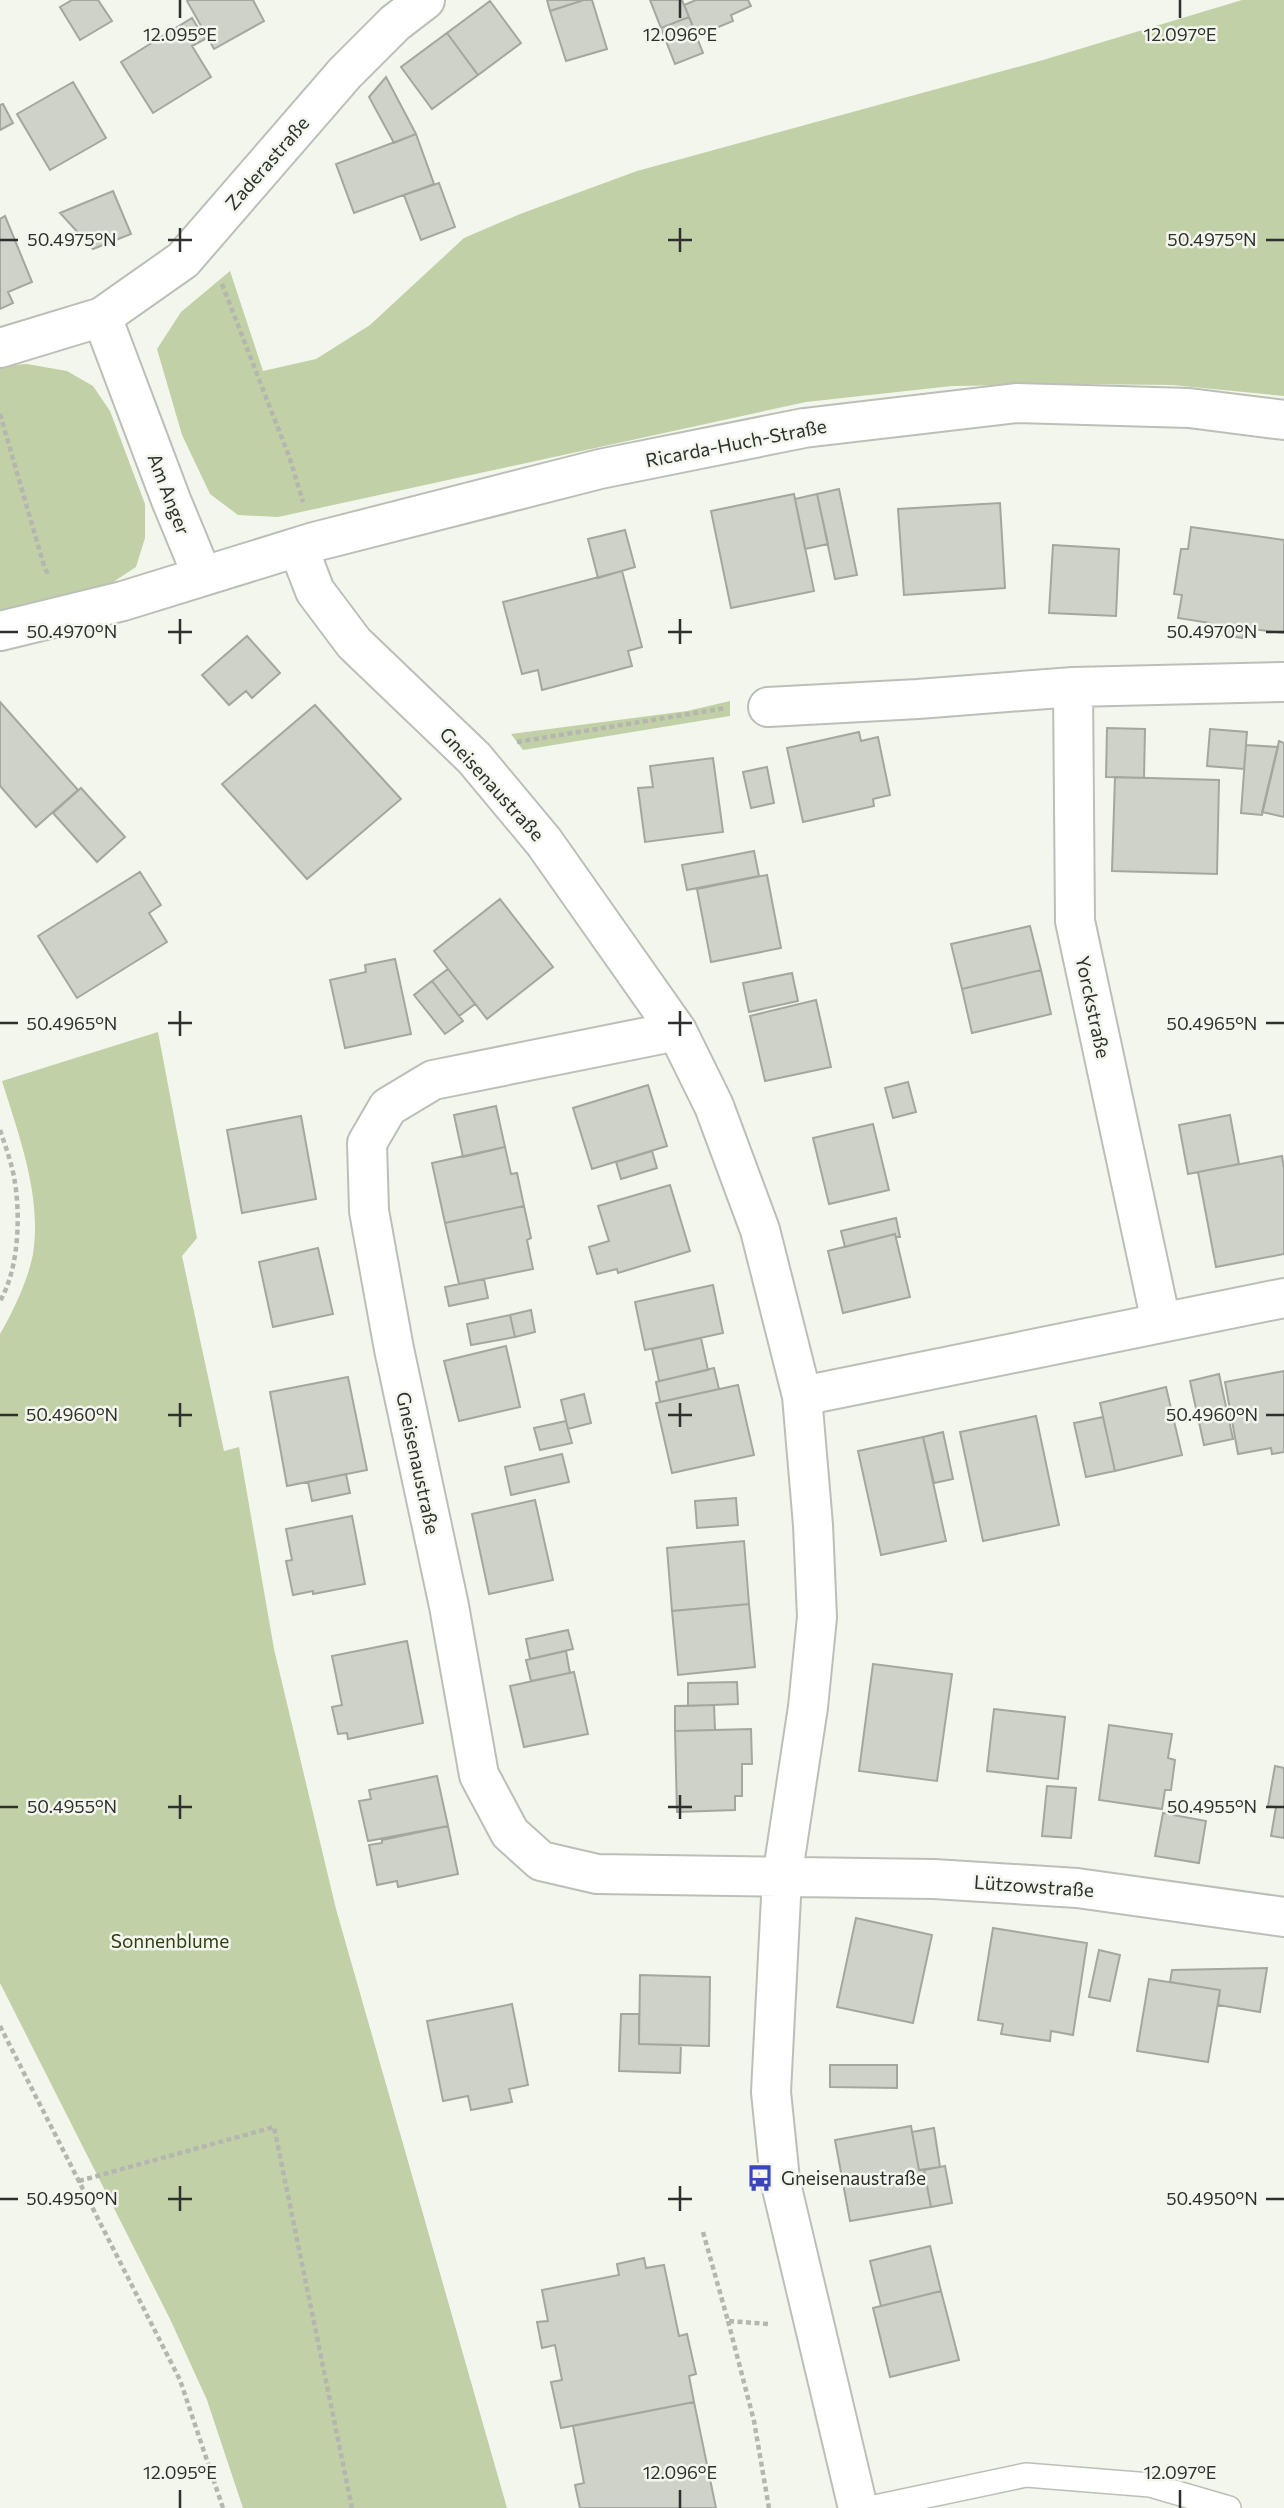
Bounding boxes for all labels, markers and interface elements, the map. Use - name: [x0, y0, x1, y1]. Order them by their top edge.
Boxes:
- text: 12.095°E: [143, 23, 217, 45]
- text: 12.096°E: [643, 23, 717, 45]
- text: 12.097°E: [1143, 23, 1217, 45]
- street label: Zaderastraße: [220, 111, 313, 214]
- text: 50.4975°N: [27, 228, 117, 250]
- text: 50.4975°N: [1167, 228, 1257, 250]
- street label: Ricarda-Huch-Straße: [643, 414, 828, 471]
- street label: Am Anger: [143, 450, 196, 538]
- text: 50.4970°N: [27, 620, 117, 642]
- text: 50.4970°N: [1167, 620, 1257, 642]
- street label: Gneisenaustraße: [435, 722, 549, 845]
- street label: Yorckstraße: [1071, 954, 1116, 1060]
- text: 50.4965°N: [27, 1012, 117, 1034]
- text: 50.4965°N: [1167, 1012, 1257, 1034]
- street label: Gneisenaustraße: [392, 1390, 445, 1536]
- text: 50.4960°N: [26, 1403, 118, 1425]
- text: 50.4960°N: [1166, 1403, 1258, 1425]
- text: 50.4955°N: [27, 1795, 117, 1817]
- text: 50.4955°N: [1167, 1795, 1257, 1817]
- street label: Lützowstraße: [973, 1870, 1095, 1901]
- park label: Sonnenblume: [111, 1929, 229, 1952]
- bus stop icon: Gneisenaustraße: [745, 2163, 775, 2193]
- place label: Gneisenaustraße: [781, 2166, 926, 2189]
- text: 50.4950°N: [26, 2187, 118, 2209]
- text: 50.4950°N: [1166, 2187, 1258, 2209]
- text: 12.095°E: [143, 2461, 217, 2483]
- text: 12.096°E: [643, 2461, 717, 2483]
- text: 12.097°E: [1143, 2461, 1217, 2483]

